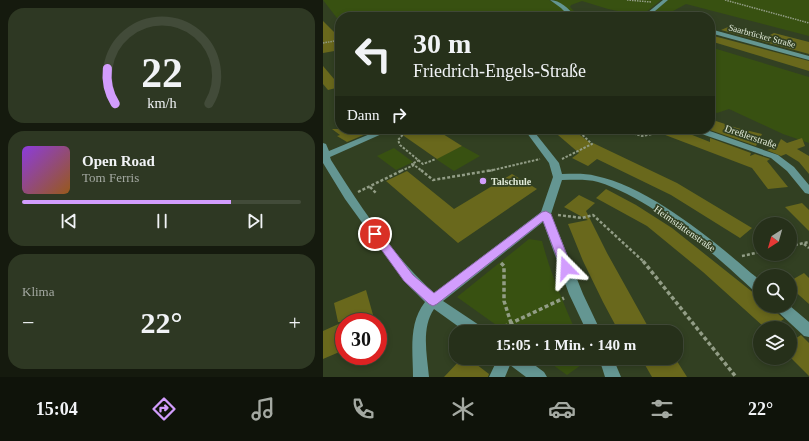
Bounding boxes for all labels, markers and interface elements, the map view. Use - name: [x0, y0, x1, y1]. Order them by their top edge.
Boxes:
- street label: Saarbrücker Straße: [728, 22, 796, 50]
- icon: left: [347, 28, 399, 80]
- text: 30 m: [413, 28, 471, 59]
- text: 22: [141, 49, 182, 95]
- text: Friedrich-Engels-Straße: [413, 61, 586, 81]
- text: km/h: [147, 94, 176, 110]
- icon: right: [388, 104, 410, 126]
- text: Dann: [347, 107, 380, 123]
- street label: Dreßlerstraße: [723, 122, 779, 151]
- text: Open Road: [82, 153, 155, 169]
- text: Tom Ferris: [82, 170, 139, 185]
- marker: Talschule: [478, 176, 488, 186]
- place label: Talschule: [491, 176, 532, 187]
- street label: Heimstättenstraße: [652, 203, 718, 254]
- icon: previous: [58, 210, 80, 232]
- icon: pause: [151, 210, 173, 232]
- icon: next: [244, 210, 266, 232]
- pin: [358, 217, 392, 251]
- north arrow: [753, 217, 797, 261]
- map controls: [753, 217, 797, 365]
- icon: arrive: [364, 223, 386, 245]
- position arrow: [545, 247, 587, 289]
- button: search: [753, 269, 797, 313]
- text: Klima: [22, 284, 55, 299]
- text: 22°: [141, 306, 183, 339]
- text: −: [22, 310, 34, 335]
- text: +: [289, 310, 301, 335]
- speed limit sign: 30: [335, 313, 387, 365]
- button: layers: [753, 321, 797, 365]
- text: 15:05 · 1 Min. · 140 m: [496, 337, 636, 353]
- icon: directions: [150, 395, 178, 423]
- icon: music: [249, 395, 277, 423]
- icon: phone: [349, 395, 377, 423]
- icon: climate: [449, 395, 477, 423]
- icon: car: [548, 395, 576, 423]
- icon: filters: [648, 395, 676, 423]
- text: 15:04: [36, 399, 78, 419]
- text: 22°: [748, 399, 773, 419]

